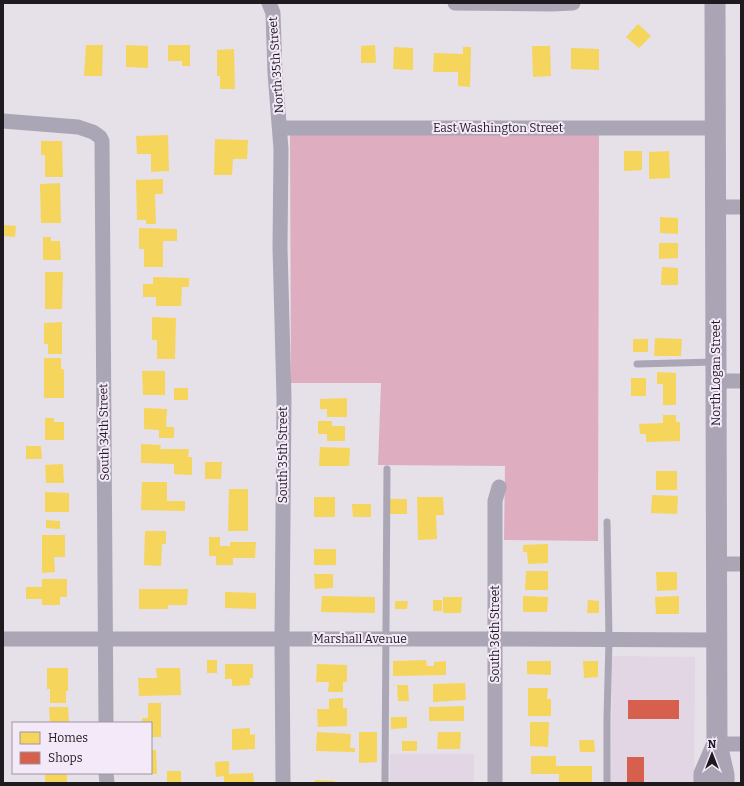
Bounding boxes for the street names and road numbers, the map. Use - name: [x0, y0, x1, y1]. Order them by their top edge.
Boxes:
- street label: North 35th Street: [266, 16, 286, 114]
- street label: East Washington Street: [433, 121, 564, 135]
- street label: North Logan Street: [709, 319, 723, 426]
- street label: South 34th Street: [96, 383, 112, 481]
- street label: South 35th Street: [276, 406, 290, 503]
- street label: South 36th Street: [488, 585, 502, 683]
- street label: Marshall Avenue: [313, 632, 407, 646]

